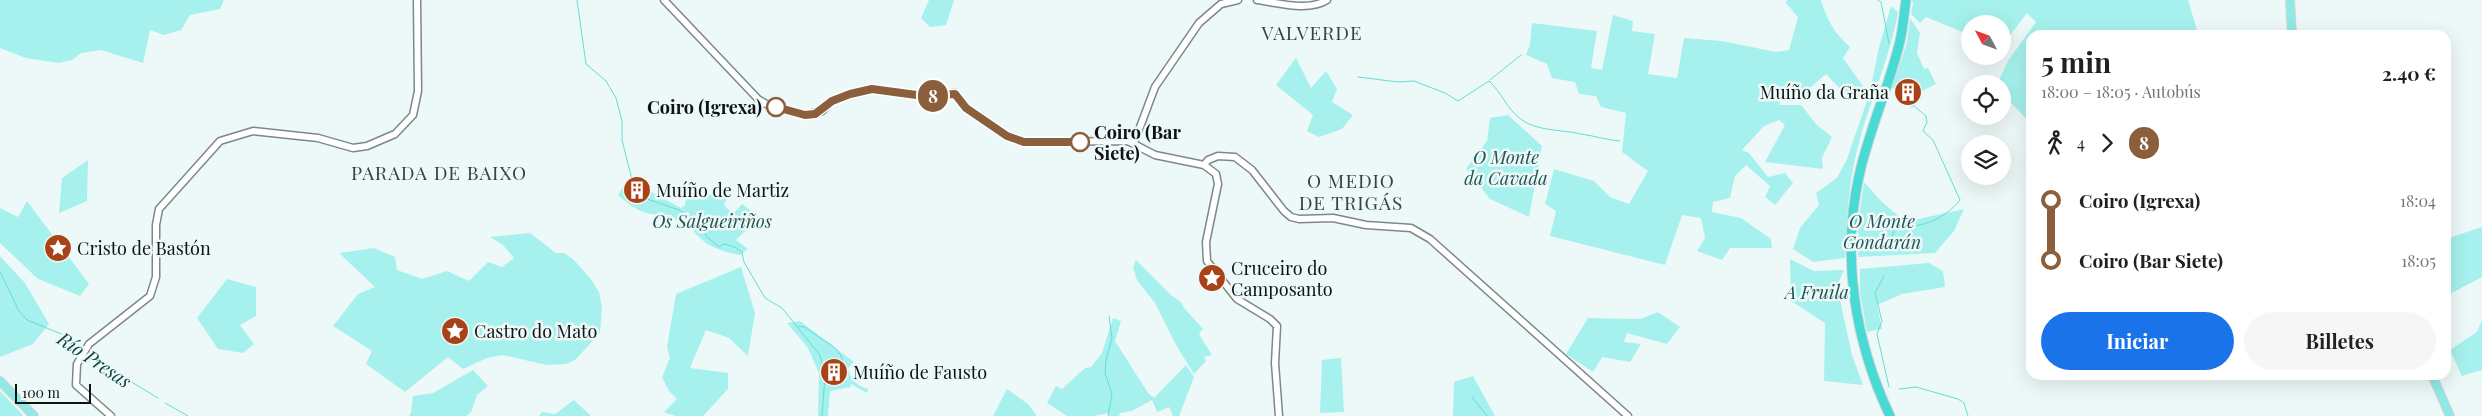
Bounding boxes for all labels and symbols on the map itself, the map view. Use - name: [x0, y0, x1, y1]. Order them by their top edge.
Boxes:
- north arrow: [1961, 15, 2011, 65]
- district label: VALVERDE: [1261, 19, 1363, 45]
- building icon: Muíño da Graña: [1893, 77, 1923, 107]
- line badge: 8: [917, 80, 949, 112]
- place label: Muíño da Graña: [1760, 80, 1889, 104]
- place label: Coiro (Igrexa): [647, 95, 762, 119]
- marker: Coiro (Igrexa): [766, 97, 786, 117]
- place label: Coiro (Bar Siete): [1094, 120, 1181, 165]
- marker: Coiro (Bar Siete): [1070, 132, 1090, 152]
- park label: O Monte da Cavada: [1464, 145, 1548, 190]
- district label: PARADA DE BAIXO: [351, 159, 527, 185]
- district label: O MEDIO DE TRIGÁS: [1299, 167, 1403, 215]
- building icon: Muíño de Martiz: [622, 175, 652, 205]
- place label: Muíño de Martiz: [656, 178, 789, 202]
- park label: Os Salgueiriños: [652, 209, 772, 233]
- park label: O Monte Gondarán: [1843, 209, 1921, 254]
- place icon: Cristo de Bastón: [43, 233, 73, 263]
- place label: Cristo de Bastón: [77, 236, 211, 260]
- place label: Cruceiro do Camposanto: [1231, 256, 1333, 301]
- place icon: Cruceiro do Camposanto: [1197, 263, 1227, 293]
- park label: A Fruila: [1783, 280, 1849, 304]
- place icon: Castro do Mato: [440, 316, 470, 346]
- place label: Castro do Mato: [474, 319, 597, 343]
- water label: Río Presas: [52, 324, 137, 393]
- building icon: Muíño de Fausto: [819, 357, 849, 387]
- place label: Muíño de Fausto: [853, 360, 987, 384]
- scale bar: [15, 381, 91, 404]

